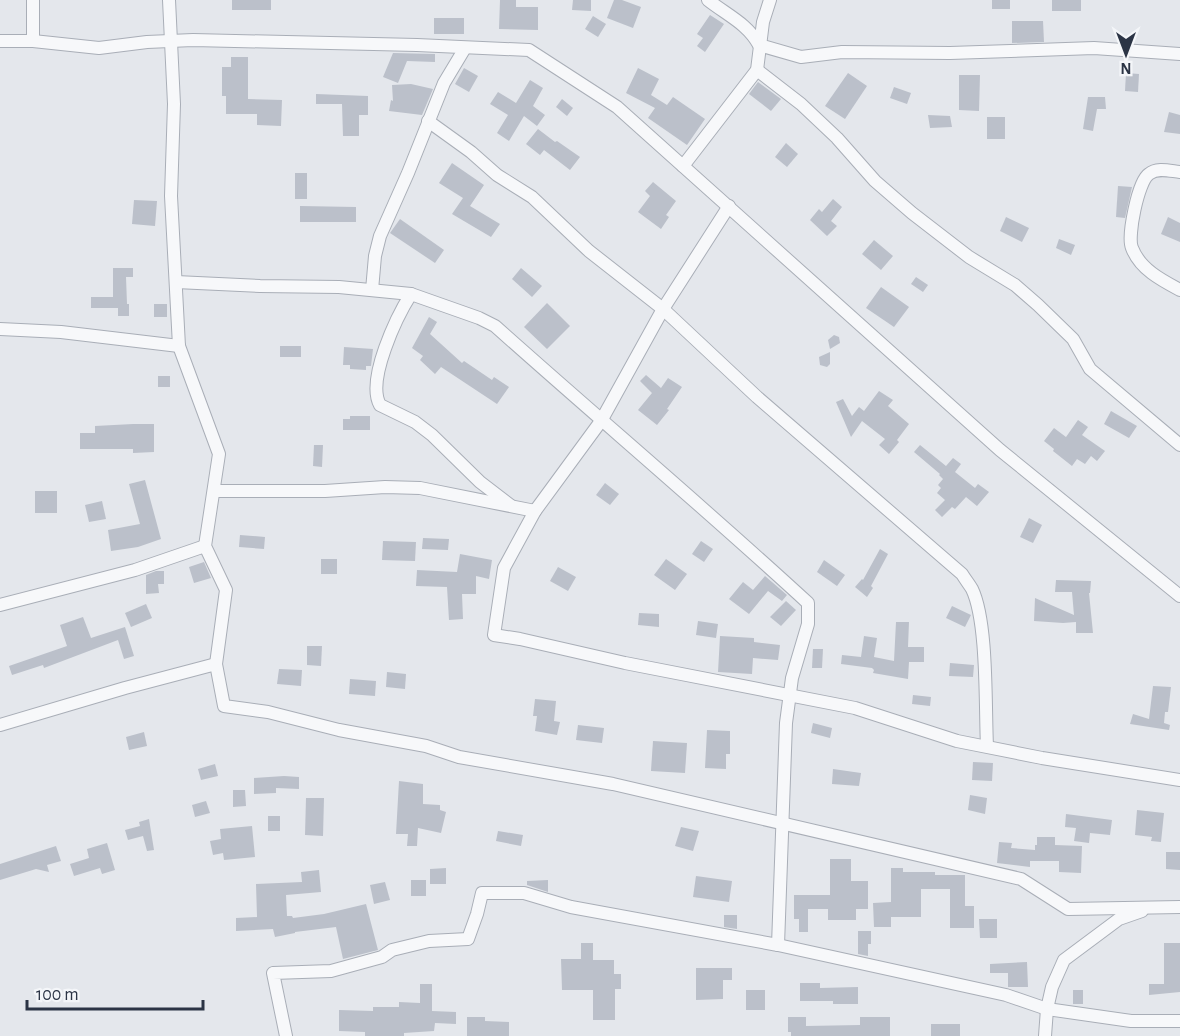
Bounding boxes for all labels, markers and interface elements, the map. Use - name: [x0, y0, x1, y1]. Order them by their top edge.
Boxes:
- north arrow: [1096, 24, 1156, 84]
- text: N: [1120, 60, 1132, 76]
- scale bar: [27, 973, 202, 1011]
- text: 100 m: [36, 986, 79, 1004]

